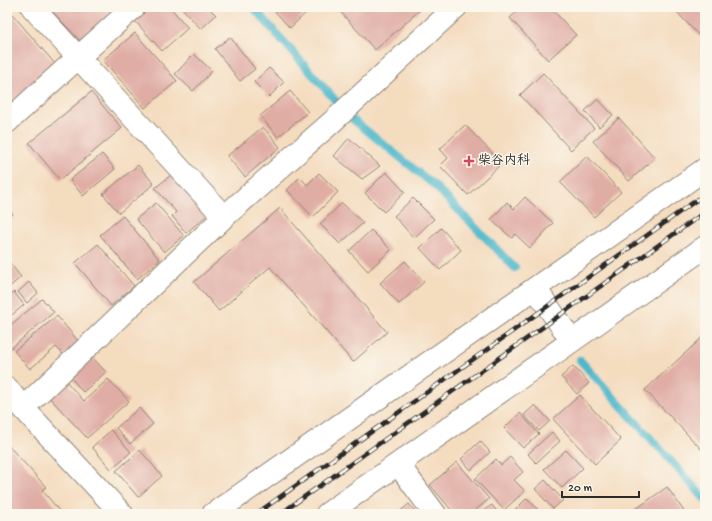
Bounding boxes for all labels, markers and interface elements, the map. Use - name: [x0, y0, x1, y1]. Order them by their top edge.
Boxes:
- place label: 柴谷内科: [478, 153, 531, 169]
- marker: 柴谷内科: [463, 155, 475, 167]
- scale bar: [562, 473, 639, 499]
- text: 20 m: [568, 482, 593, 496]

